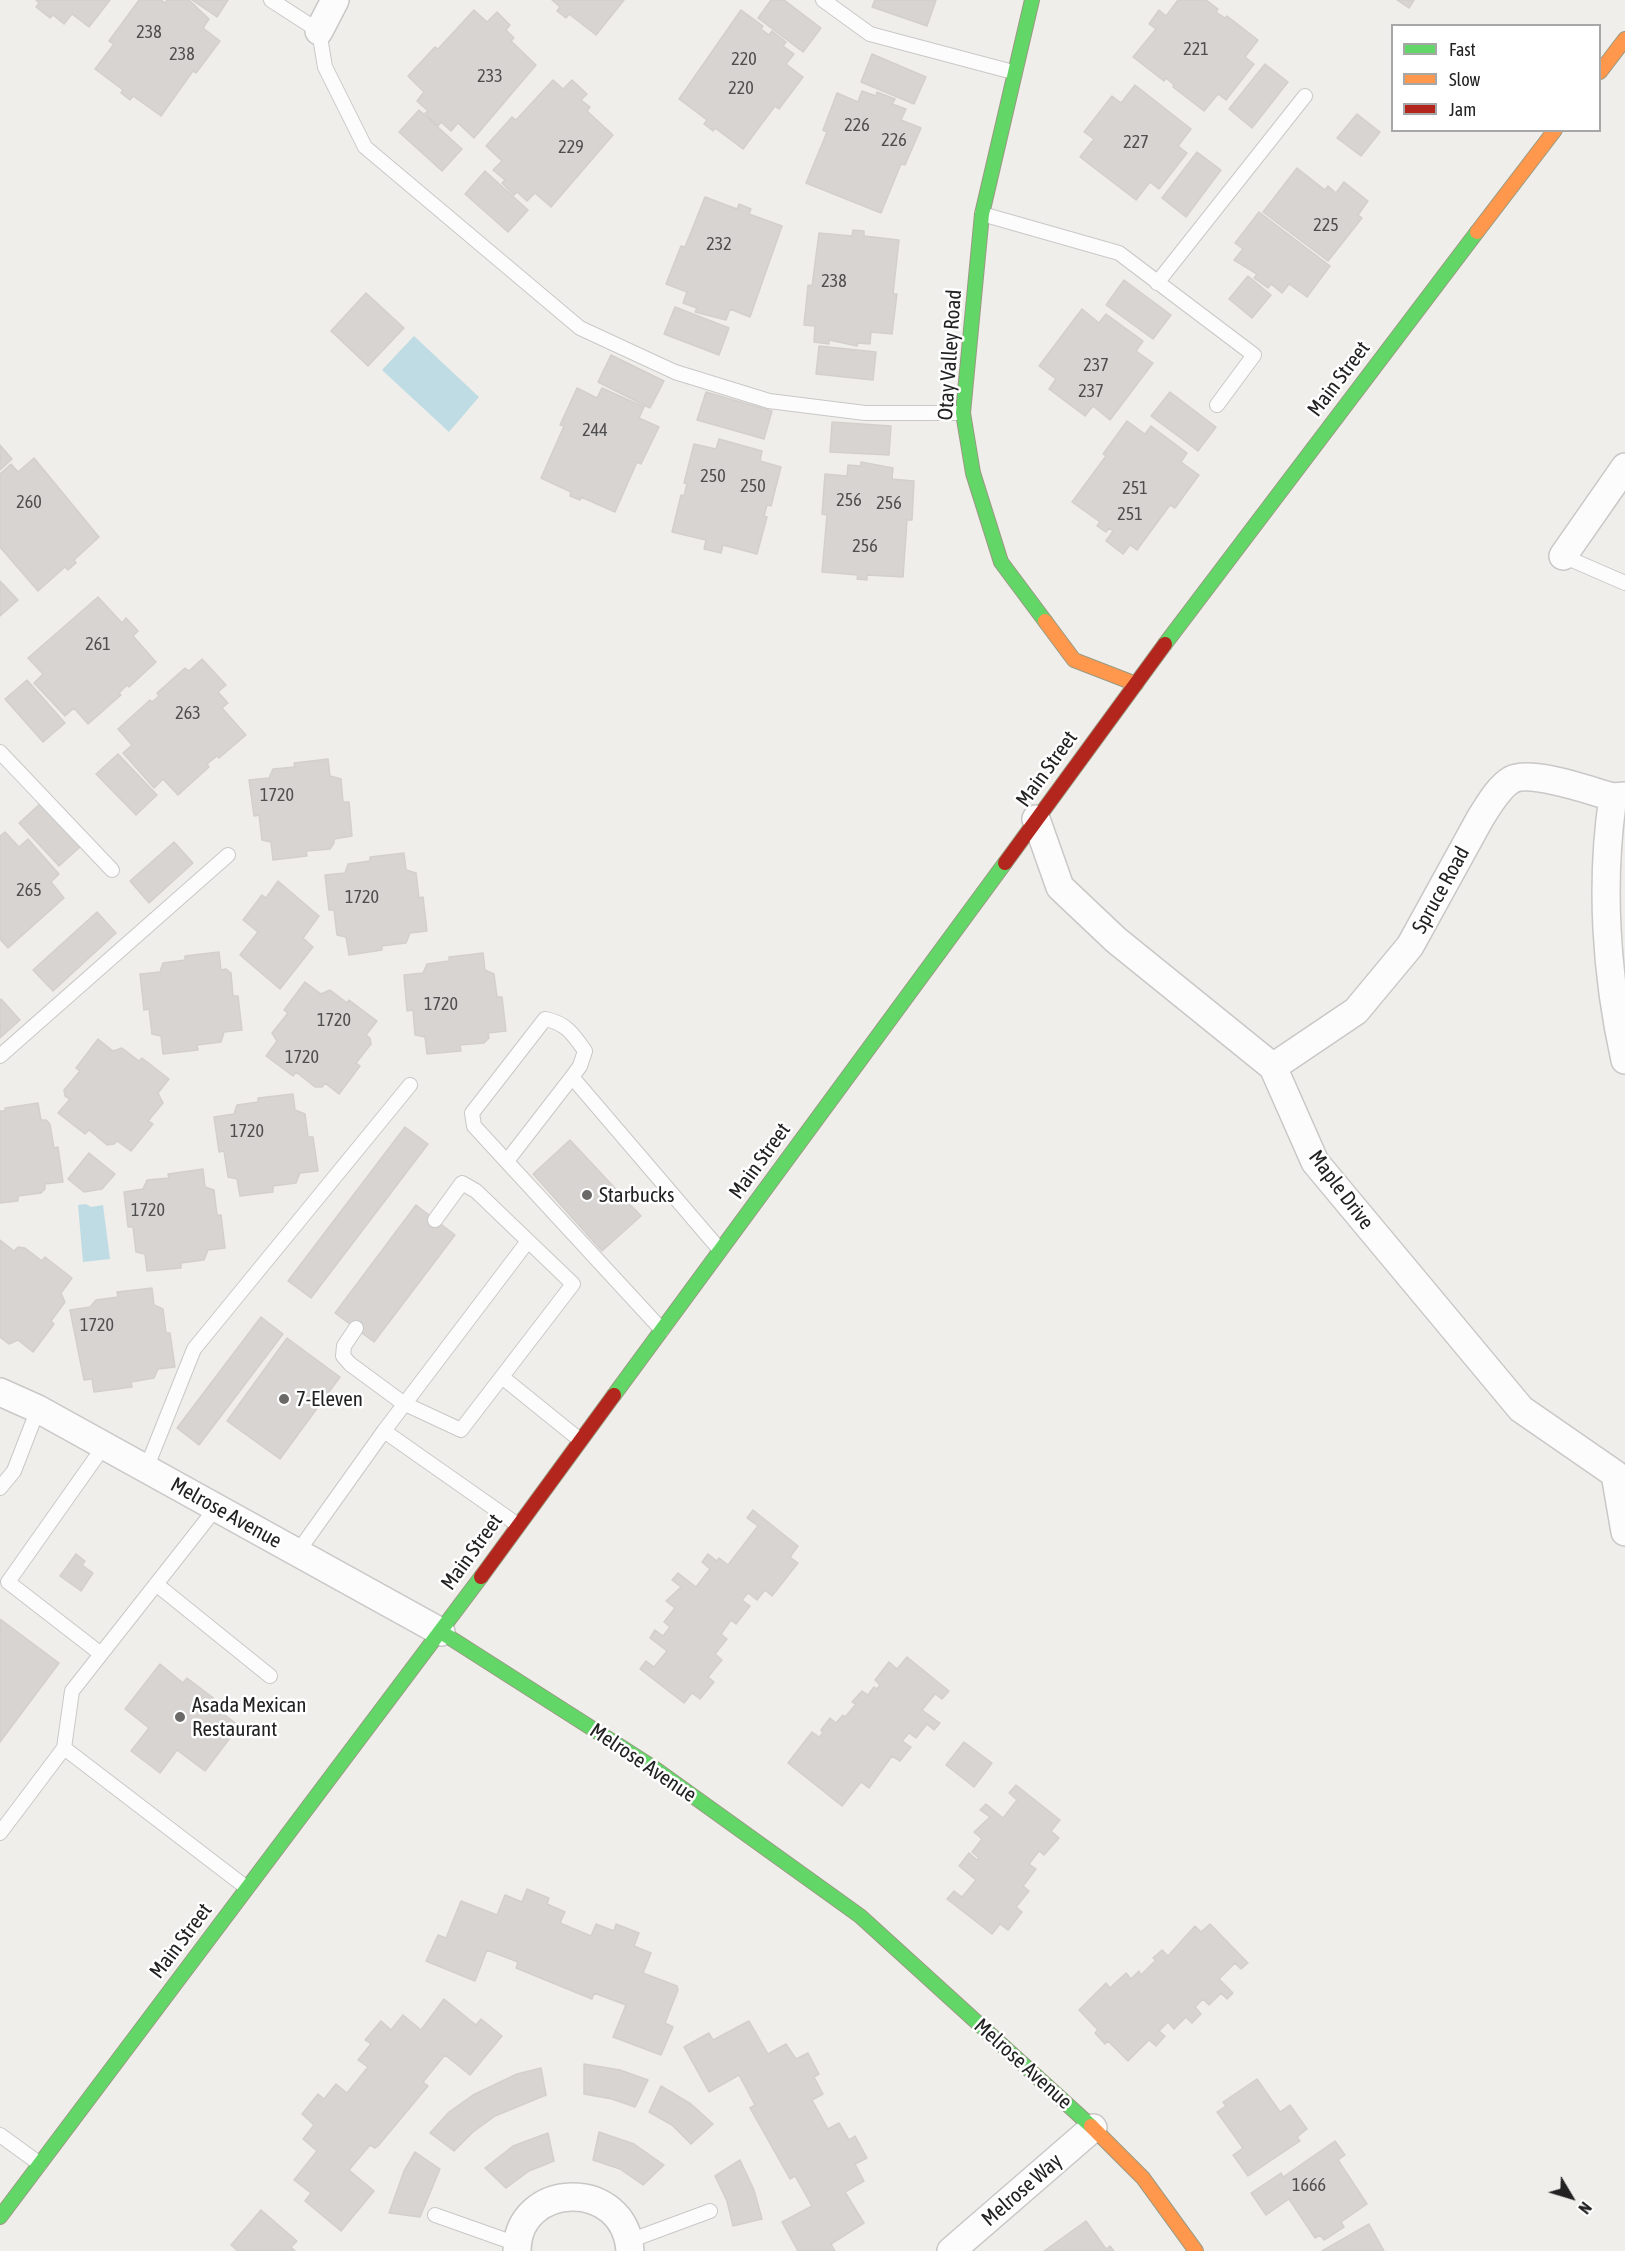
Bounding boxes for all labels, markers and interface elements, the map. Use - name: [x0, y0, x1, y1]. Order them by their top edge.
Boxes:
- house number: 238: [136, 21, 162, 43]
- legend: [1391, 24, 1601, 132]
- house number: 221: [1183, 38, 1209, 60]
- text: Fast: [1449, 39, 1476, 60]
- house number: 238: [169, 43, 195, 65]
- house number: 220: [731, 48, 757, 70]
- house number: 233: [477, 65, 503, 87]
- text: Slow: [1449, 69, 1480, 90]
- house number: 220: [728, 77, 754, 99]
- text: Jam: [1449, 99, 1476, 120]
- house number: 226: [844, 114, 870, 136]
- house number: 226: [881, 129, 907, 151]
- house number: 227: [1123, 131, 1149, 153]
- house number: 229: [558, 136, 584, 158]
- house number: 225: [1313, 214, 1339, 236]
- house number: 232: [706, 233, 732, 255]
- house number: 238: [821, 270, 847, 292]
- street label: Otay Valley Road: [933, 289, 967, 421]
- street label: Main Street: [1303, 336, 1375, 422]
- house number: 237: [1083, 354, 1109, 376]
- house number: 237: [1078, 380, 1104, 402]
- house number: 244: [582, 419, 608, 441]
- house number: 250: [700, 465, 726, 487]
- house number: 250: [740, 475, 766, 497]
- house number: 251: [1122, 477, 1148, 499]
- house number: 256: [836, 489, 862, 511]
- house number: 260: [16, 491, 42, 513]
- house number: 256: [876, 492, 902, 514]
- house number: 251: [1117, 503, 1143, 525]
- house number: 256: [852, 535, 878, 557]
- house number: 261: [85, 633, 111, 655]
- house number: 263: [175, 702, 201, 724]
- street label: Main Street: [1011, 726, 1083, 812]
- house number: 1720: [260, 784, 294, 806]
- street label: Spruce Road: [1407, 842, 1475, 938]
- house number: 265: [16, 879, 42, 901]
- house number: 1720: [345, 886, 379, 908]
- house number: 1720: [424, 993, 458, 1015]
- house number: 1720: [317, 1009, 351, 1031]
- house number: 1720: [285, 1046, 319, 1068]
- street label: Main Street: [724, 1118, 796, 1204]
- house number: 1720: [230, 1120, 264, 1142]
- street label: Maple Drive: [1303, 1146, 1379, 1234]
- place label: Starbucks: [599, 1182, 674, 1208]
- marker: Starbucks: [580, 1188, 594, 1202]
- house number: 1720: [131, 1199, 165, 1221]
- house number: 1720: [80, 1314, 114, 1336]
- place label: 7-Eleven: [296, 1386, 363, 1412]
- marker: 7-Eleven: [277, 1392, 291, 1406]
- street label: Melrose Avenue: [166, 1472, 286, 1554]
- street label: Main Street: [436, 1509, 508, 1595]
- place label: Asada Mexican Restaurant: [192, 1692, 306, 1742]
- marker: Asada Mexican Restaurant: [173, 1710, 187, 1724]
- street label: Melrose Avenue: [585, 1718, 701, 1808]
- street label: Main Street: [145, 1898, 217, 1984]
- street label: Melrose Avenue: [969, 2013, 1077, 2115]
- street label: Melrose Way: [977, 2148, 1067, 2232]
- north arrow: [1541, 2167, 1601, 2227]
- house number: 1666: [1292, 2174, 1326, 2196]
- text: N: [1575, 2199, 1595, 2217]

